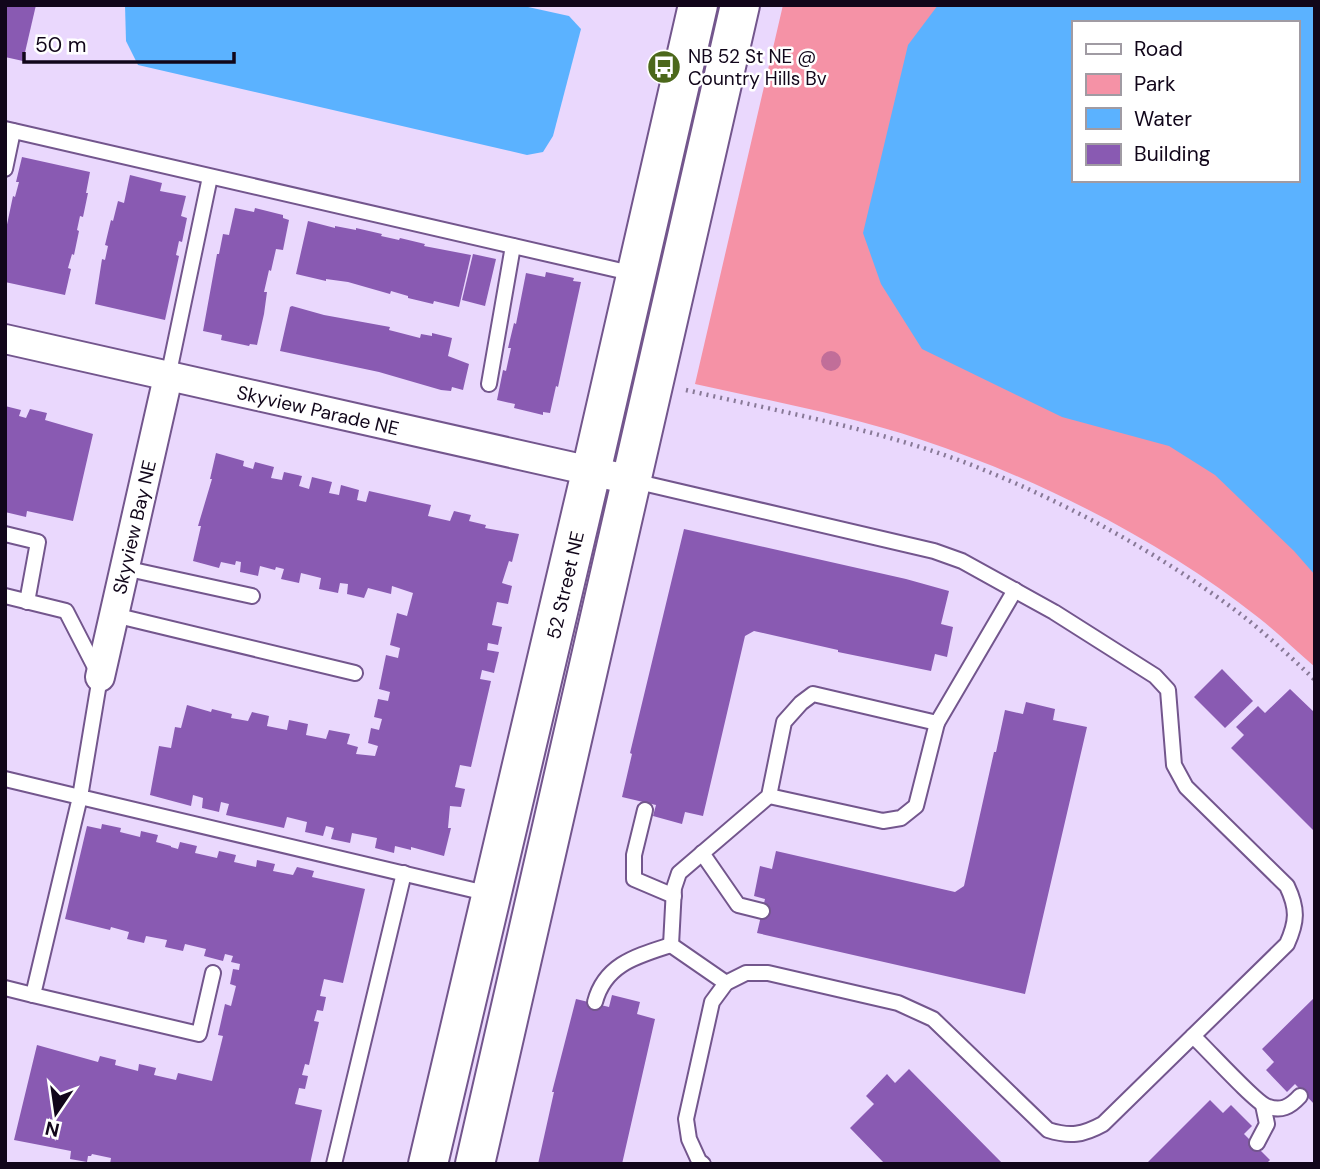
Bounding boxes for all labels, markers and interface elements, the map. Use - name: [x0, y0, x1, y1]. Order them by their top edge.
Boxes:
- scale bar: [24, 21, 234, 65]
- legend: [1072, 21, 1299, 182]
- text: 50 m: [35, 31, 86, 59]
- text: Road: [1134, 35, 1183, 63]
- place label: NB 52 St NE @ Country Hills Bv: [688, 44, 827, 91]
- bus stop icon: NB 52 St NE @ Country Hills Bv: [645, 48, 683, 86]
- text: Park: [1134, 70, 1176, 98]
- text: Water: [1134, 105, 1192, 133]
- text: Building: [1134, 140, 1211, 168]
- street label: Skyview Parade NE: [234, 380, 401, 441]
- street label: Skyview Bay NE: [107, 458, 162, 597]
- street label: 52 Street NE: [541, 529, 590, 642]
- north arrow: [21, 1078, 91, 1148]
- text: N: [43, 1115, 62, 1143]

